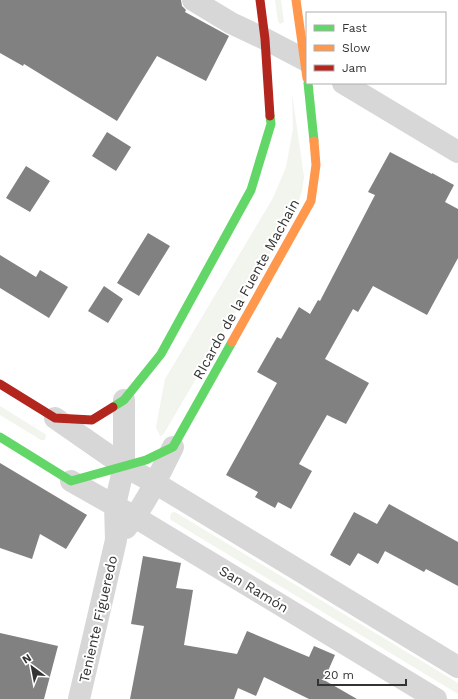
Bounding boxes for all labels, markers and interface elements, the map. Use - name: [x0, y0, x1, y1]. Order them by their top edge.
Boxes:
- legend: [306, 12, 446, 84]
- text: Fast: [342, 21, 367, 35]
- text: Slow: [342, 41, 370, 55]
- text: Jam: [342, 61, 367, 75]
- street label: RIcardo de la Fuente Machain: [190, 196, 302, 382]
- street label: Teniente Figueredo: [76, 554, 120, 684]
- street label: San Ramón: [217, 562, 291, 616]
- north arrow: [12, 647, 52, 687]
- text: N: [20, 651, 34, 667]
- scale bar: [318, 661, 406, 687]
- text: 20 m: [324, 668, 354, 682]

